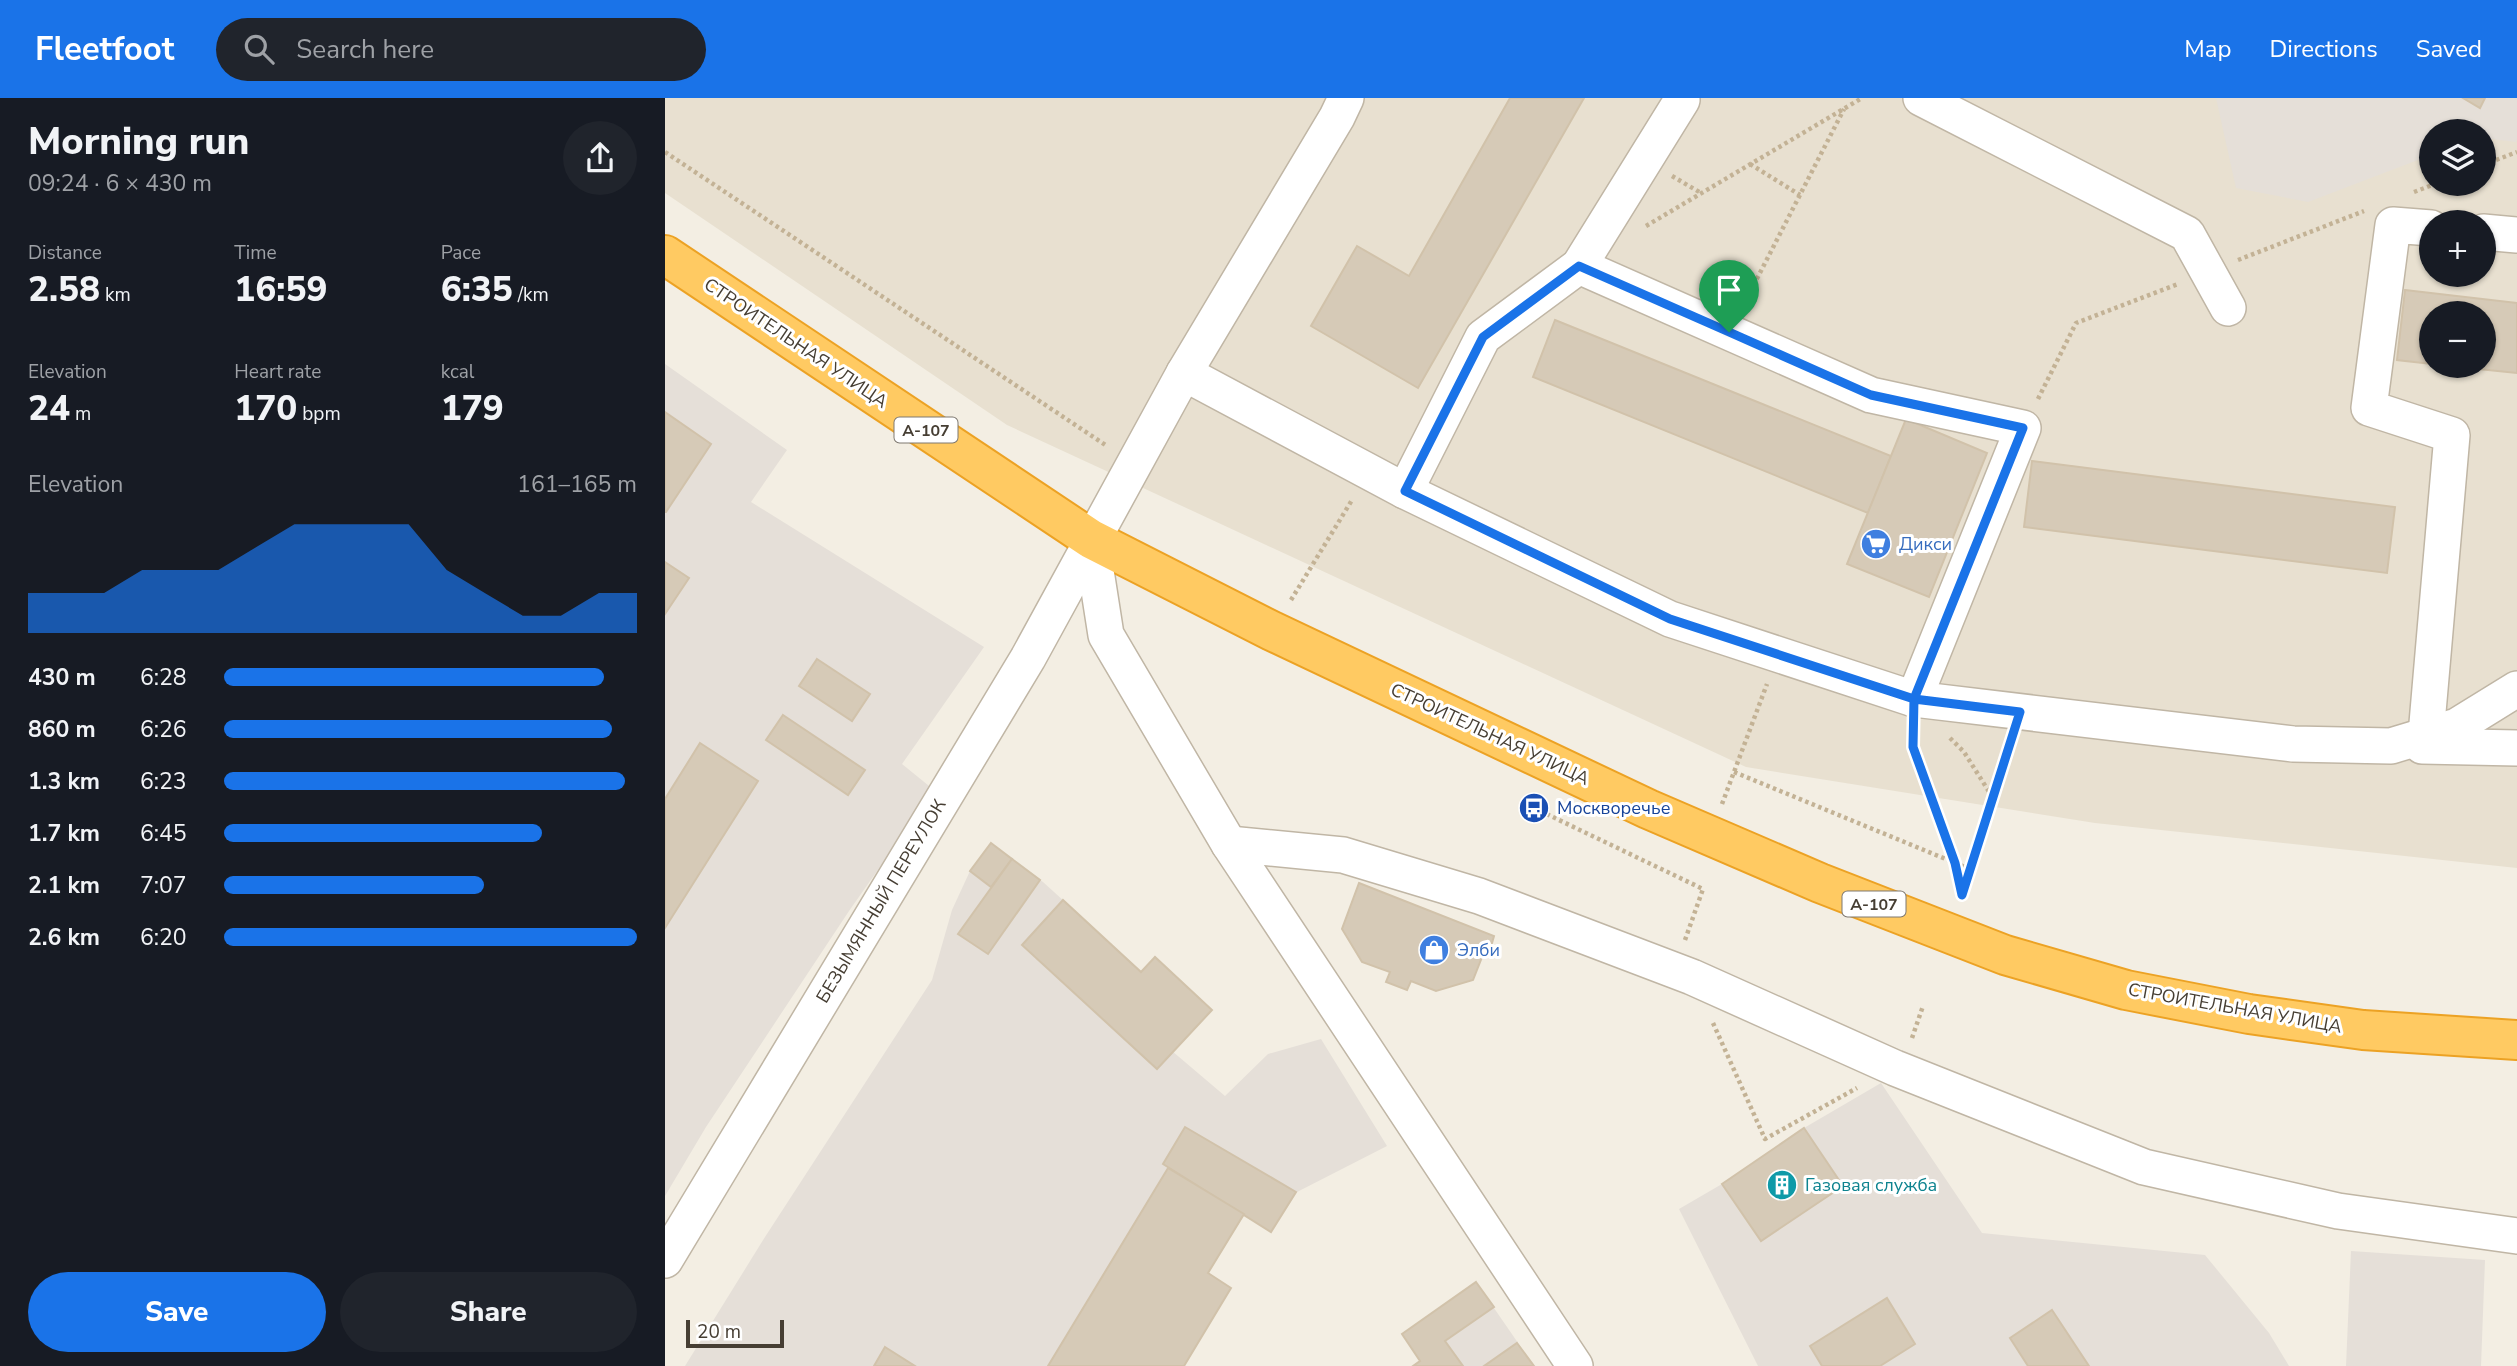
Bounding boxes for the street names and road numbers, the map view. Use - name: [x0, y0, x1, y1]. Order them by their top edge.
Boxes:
- street label: СТРОИТЕЛЬНАЯ УЛИЦА: [699, 272, 893, 414]
- road number: А-107: [895, 418, 957, 442]
- street label: СТРОИТЕЛЬНАЯ УЛИЦА: [1387, 677, 1593, 791]
- street label: БЕЗЫМЯННЫЙ ПЕРЕУЛОК: [811, 794, 952, 1007]
- road number: А-107: [1843, 891, 1905, 916]
- street label: СТРОИТЕЛЬНАЯ УЛИЦА: [2126, 977, 2344, 1039]

